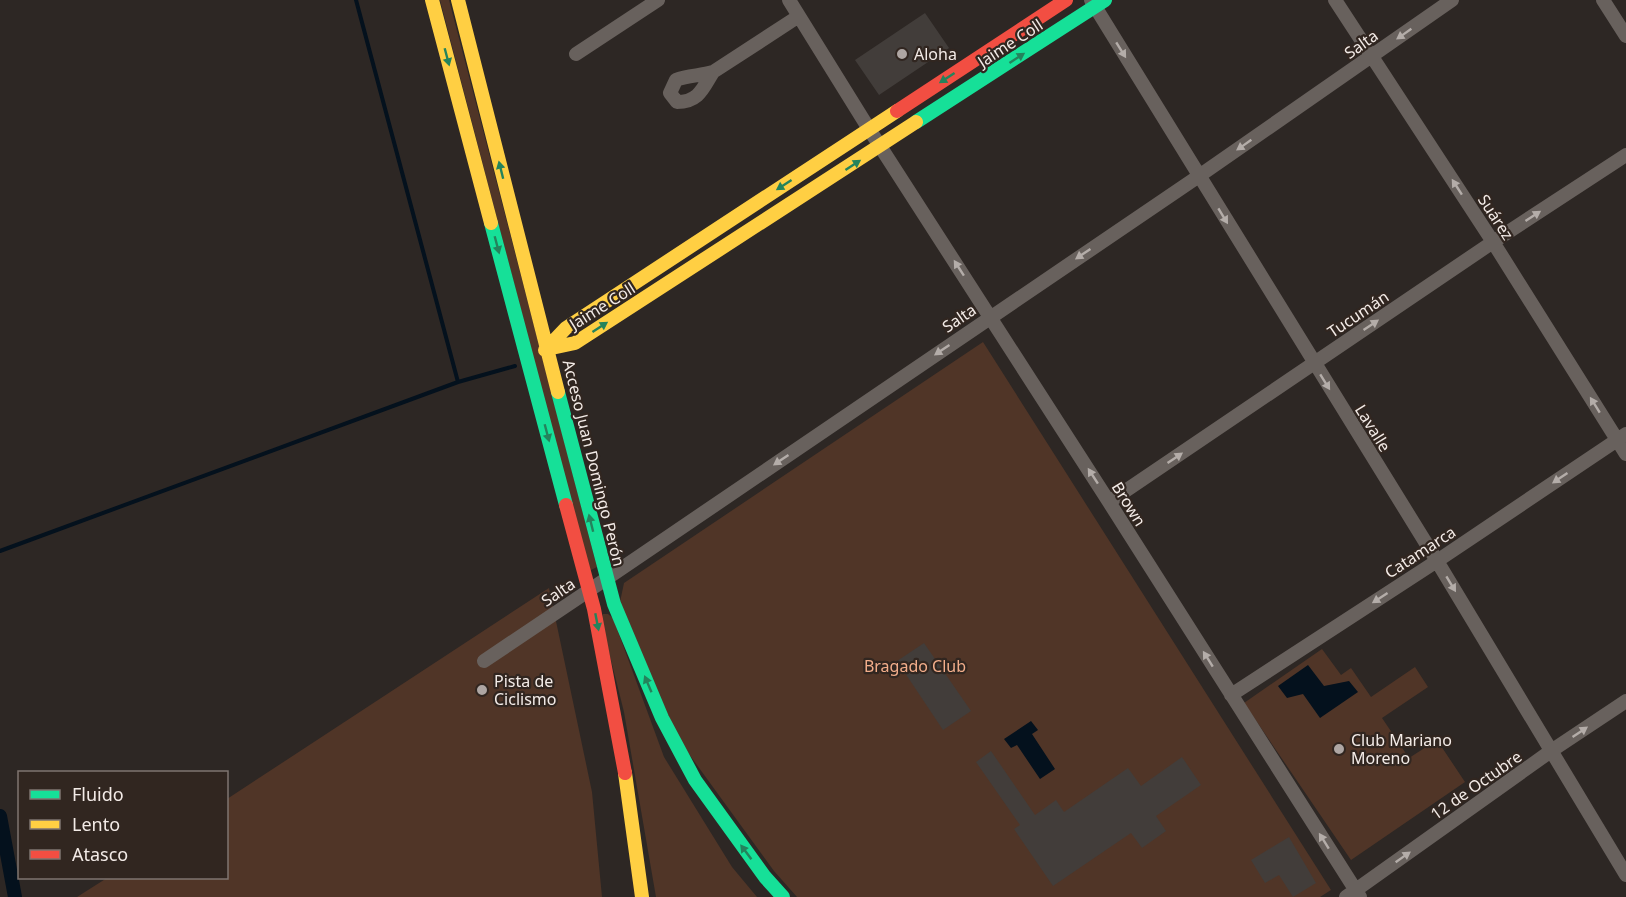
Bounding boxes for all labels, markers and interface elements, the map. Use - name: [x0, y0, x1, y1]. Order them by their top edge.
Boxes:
- street label: Jaime Coll: [971, 14, 1047, 73]
- street label: Salta: [1340, 24, 1382, 64]
- one-way arrow: [1397, 28, 1413, 40]
- one-way arrow: [1116, 42, 1127, 58]
- place label: Aloha: [914, 43, 957, 65]
- marker: Aloha: [895, 47, 909, 61]
- one-way arrow: [443, 48, 452, 66]
- one-way arrow: [1009, 52, 1025, 63]
- one-way arrow: [938, 73, 955, 84]
- one-way arrow: [1237, 139, 1253, 151]
- one-way arrow: [844, 159, 861, 170]
- one-way arrow: [496, 161, 506, 179]
- one-way arrow: [776, 179, 792, 191]
- one-way arrow: [1451, 179, 1462, 195]
- street label: Suárez: [1473, 190, 1519, 244]
- one-way arrow: [1218, 208, 1229, 224]
- one-way arrow: [1525, 211, 1541, 222]
- one-way arrow: [493, 236, 503, 254]
- one-way arrow: [1075, 249, 1091, 260]
- one-way arrow: [953, 259, 964, 276]
- street label: Jaime Coll: [563, 277, 639, 336]
- street label: Tucumán: [1323, 285, 1393, 343]
- street label: Salta: [938, 299, 980, 337]
- one-way arrow: [1363, 319, 1379, 331]
- one-way arrow: [592, 322, 608, 333]
- one-way arrow: [934, 344, 950, 355]
- street label: Acceso Juan Domingo Perón: [558, 358, 630, 568]
- one-way arrow: [1320, 374, 1331, 390]
- one-way arrow: [1589, 397, 1600, 413]
- street label: Lavalle: [1350, 400, 1396, 456]
- one-way arrow: [543, 425, 552, 443]
- one-way arrow: [1167, 452, 1183, 463]
- one-way arrow: [774, 454, 790, 466]
- one-way arrow: [1087, 468, 1098, 485]
- one-way arrow: [1552, 472, 1568, 483]
- street label: Brown: [1107, 478, 1151, 530]
- one-way arrow: [586, 514, 596, 532]
- street label: Catamarca: [1380, 521, 1460, 583]
- street label: Salta: [537, 573, 579, 611]
- one-way arrow: [1445, 576, 1456, 592]
- one-way arrow: [1373, 592, 1389, 604]
- one-way arrow: [593, 613, 602, 632]
- one-way arrow: [1203, 651, 1214, 667]
- park label: Bragado Club: [864, 655, 966, 677]
- place label: Pista de Ciclismo: [494, 670, 556, 710]
- one-way arrow: [643, 675, 653, 693]
- marker: Pista de Ciclismo: [475, 683, 489, 697]
- one-way arrow: [1571, 726, 1587, 738]
- place label: Club Mariano Moreno: [1351, 729, 1452, 769]
- marker: Club Mariano Moreno: [1332, 742, 1346, 756]
- street label: 12 de Octubre: [1426, 745, 1526, 825]
- legend: [18, 771, 228, 879]
- text: Fluido: [72, 782, 124, 806]
- text: Lento: [72, 812, 120, 836]
- one-way arrow: [1319, 833, 1330, 849]
- text: Atasco: [72, 842, 128, 866]
- one-way arrow: [741, 844, 753, 859]
- one-way arrow: [1395, 851, 1411, 863]

